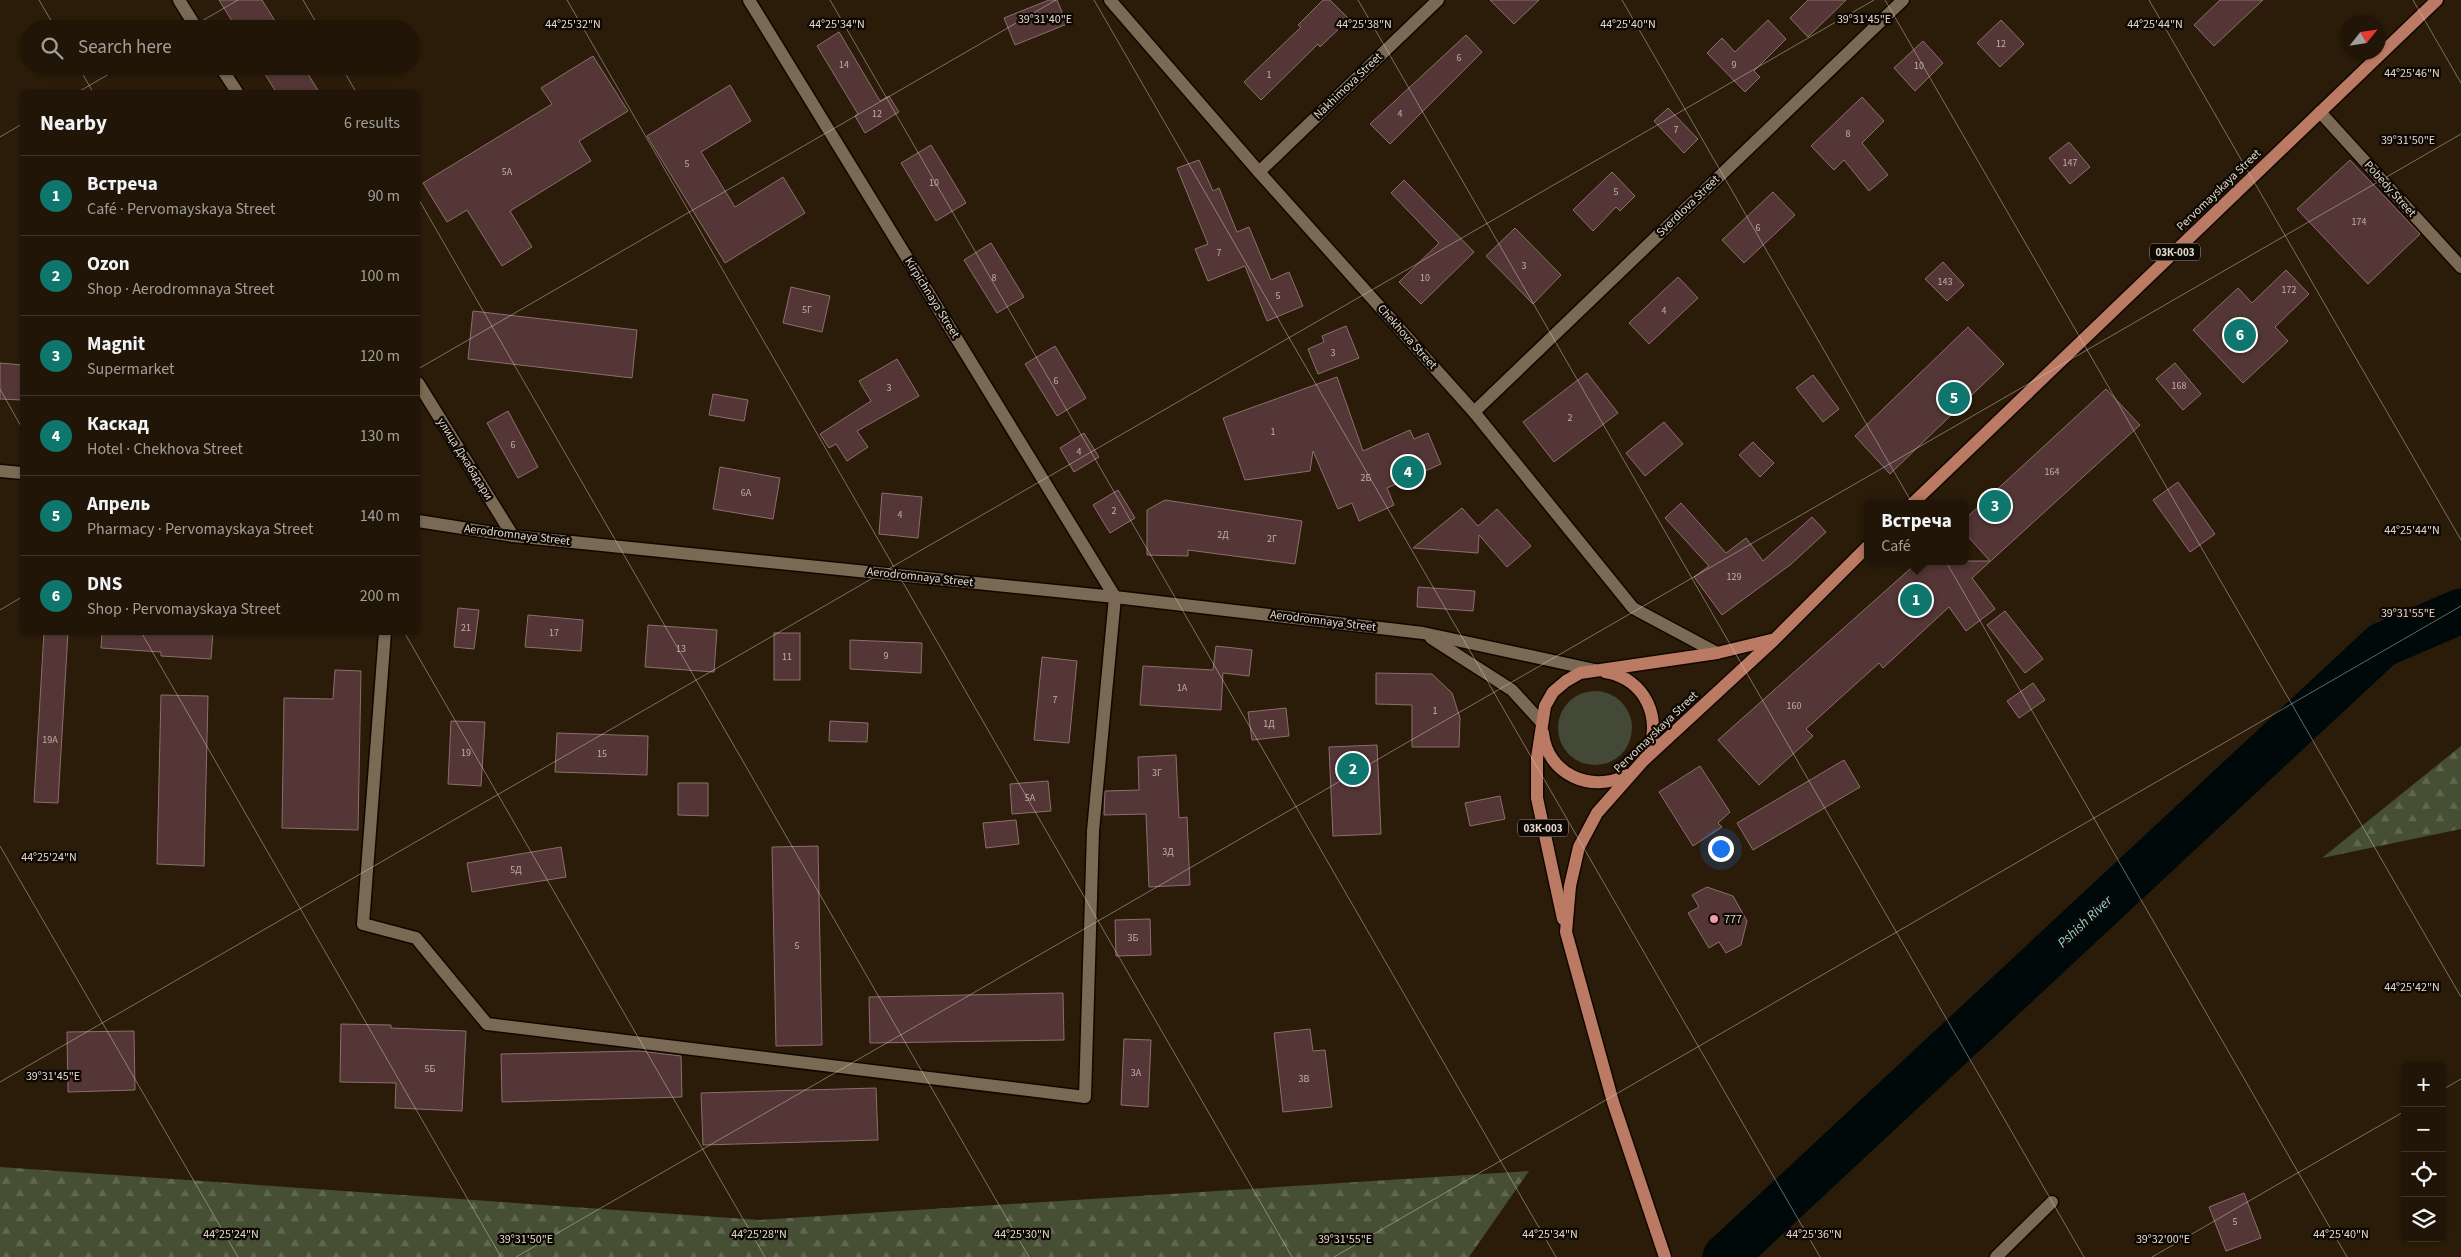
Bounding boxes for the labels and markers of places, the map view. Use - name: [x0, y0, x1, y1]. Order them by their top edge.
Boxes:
- pin: 6: [2224, 316, 2256, 354]
- pin: 5: [1938, 379, 1970, 417]
- pin: 4: [1392, 453, 1424, 491]
- pin: 3: [1979, 487, 2011, 525]
- pin: 1: [1900, 581, 1932, 619]
- pin: 2: [1337, 750, 1369, 788]
- place label: 777: [1724, 911, 1742, 928]
- marker: 777: [1708, 913, 1720, 925]

